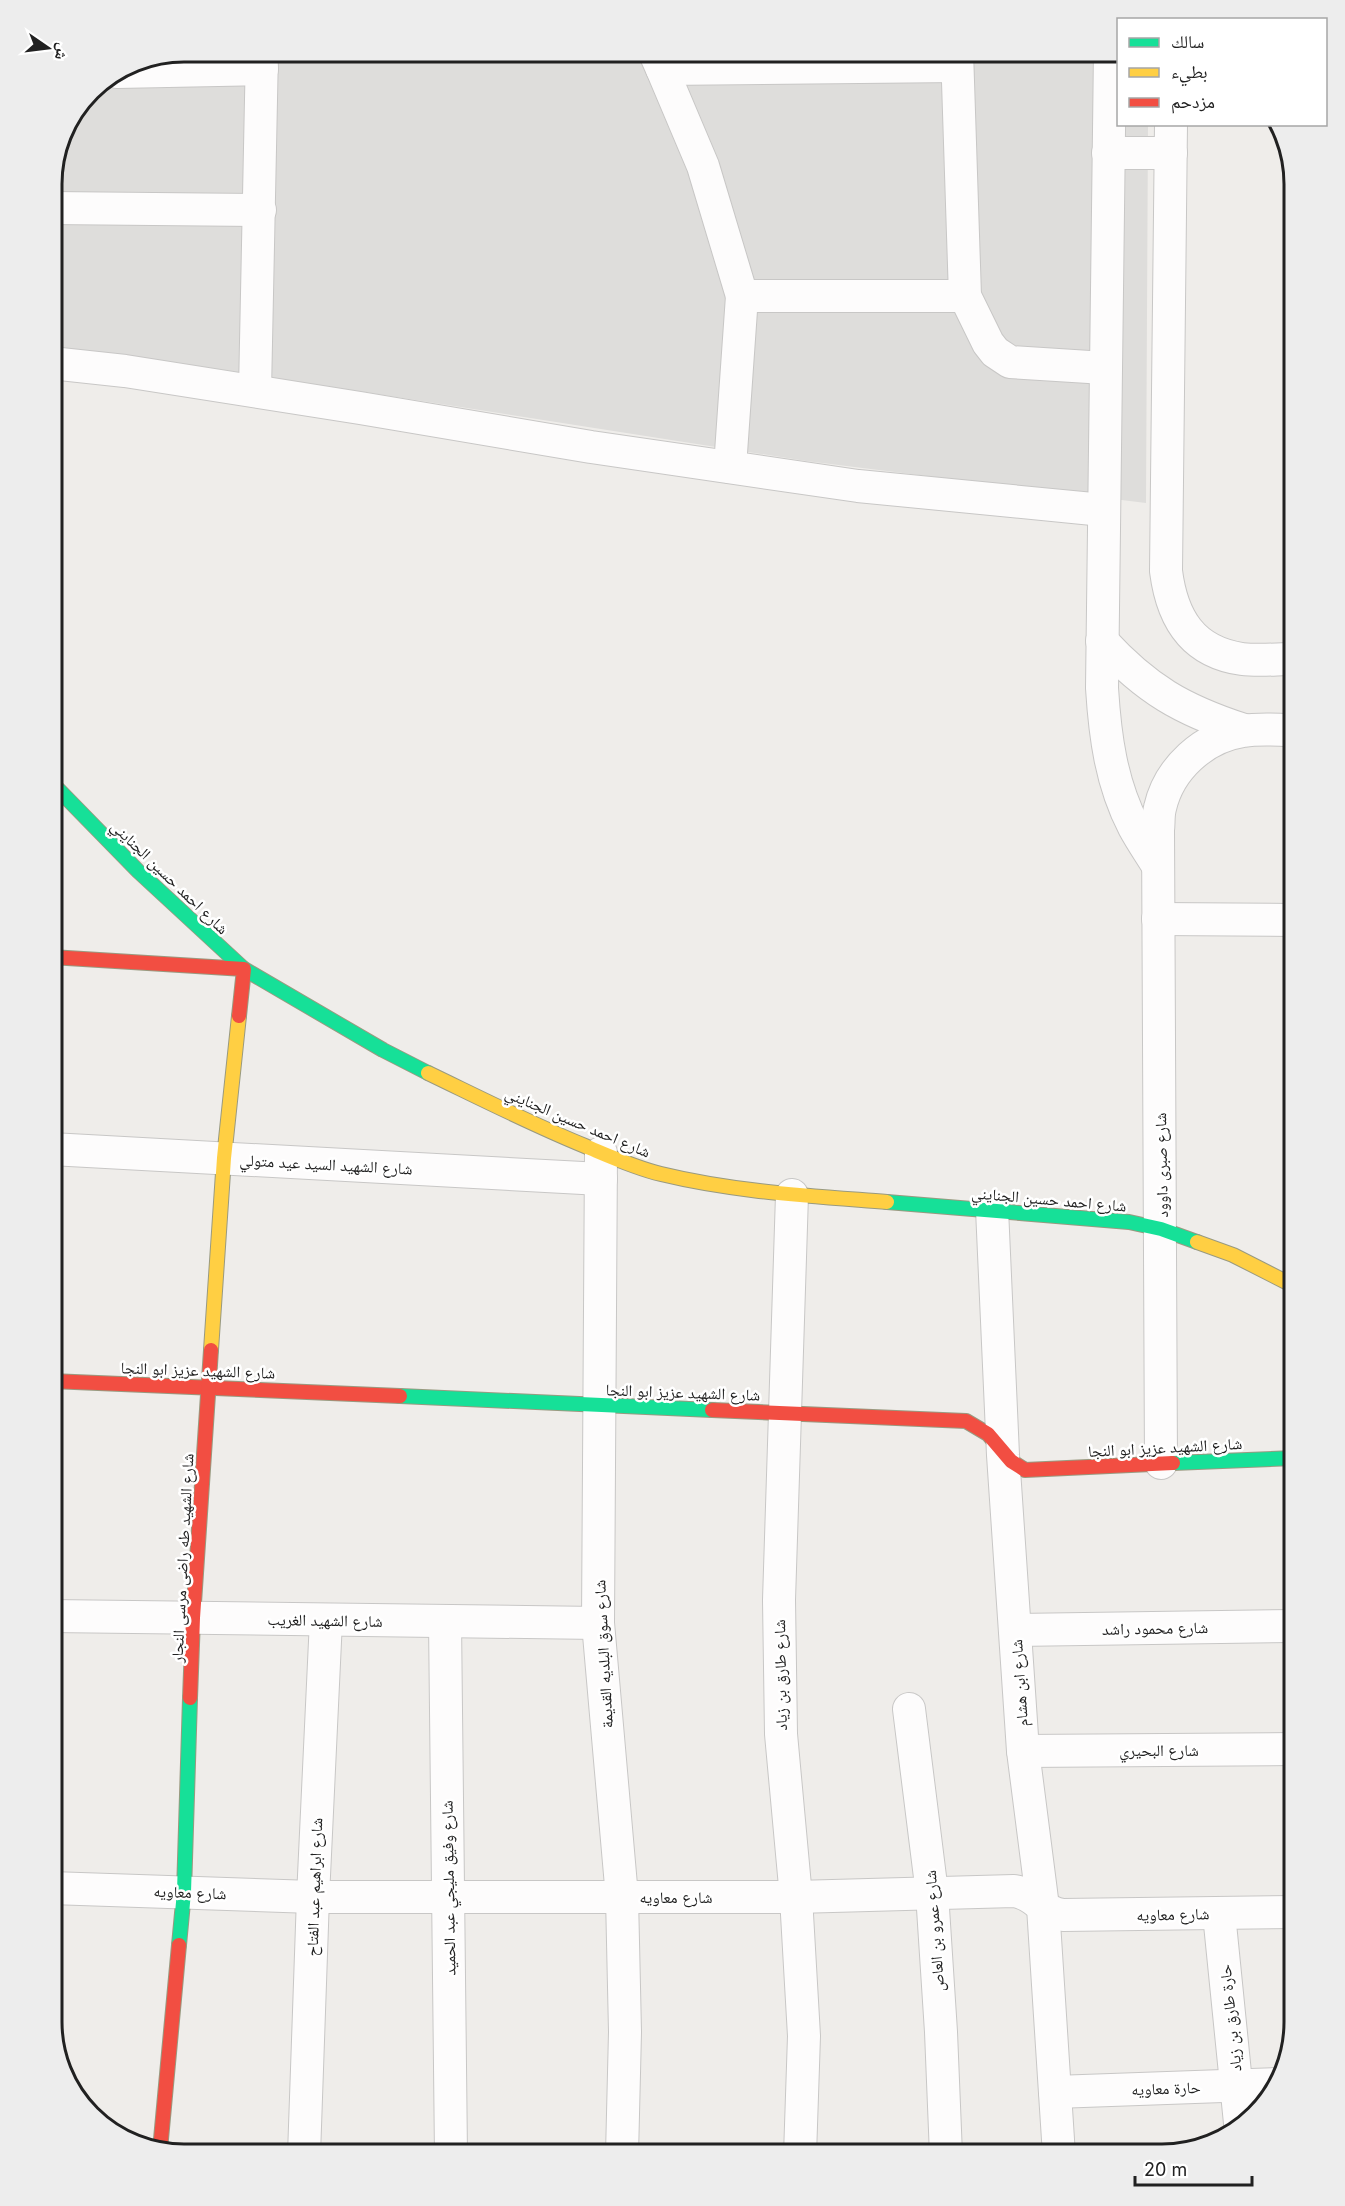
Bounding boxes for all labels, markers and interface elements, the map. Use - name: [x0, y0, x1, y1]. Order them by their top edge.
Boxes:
- north arrow: [18, 18, 78, 78]
- legend: [1117, 18, 1327, 126]
- text: سالك: [1171, 31, 1204, 52]
- text: ش: [51, 41, 74, 62]
- text: بطيء: [1171, 61, 1208, 87]
- text: مزدحم: [1171, 91, 1215, 114]
- street label: شارع احمد حسين الجنايني: [105, 816, 233, 940]
- street label: شارع احمد حسين الجنايني: [501, 1082, 654, 1164]
- street label: شارع صبرى داوود: [1150, 1112, 1173, 1218]
- street label: شارع الشهيد السيد عيد متولي: [239, 1149, 413, 1182]
- street label: شارع احمد حسين الجنايني: [970, 1182, 1127, 1219]
- street label: شارع الشهيد عزيز ابو النجا: [120, 1357, 276, 1384]
- street label: شارع الشهيد عزيز ابو النجا: [605, 1379, 761, 1406]
- street label: شارع الشهيد عزيز ابو النجا: [1087, 1433, 1243, 1462]
- street label: شارع الشهيد طه راضى مرسى النجار: [166, 1453, 198, 1664]
- street label: شارع سوق البلديه القديمة: [589, 1579, 618, 1729]
- street label: شارع الشهيد الغريب: [267, 1609, 383, 1632]
- street label: شارع محمود راشد: [1102, 1617, 1208, 1640]
- street label: شارع طارق بن زياد: [769, 1619, 792, 1731]
- street label: شارع ابن هشام: [1006, 1639, 1033, 1727]
- street label: شارع البحيري: [1119, 1740, 1199, 1763]
- street label: شارع وفيق مليجي عبد الحميد: [436, 1800, 463, 1976]
- street label: شارع ابراهيم عبد الفتاح: [302, 1817, 327, 1957]
- street label: شارع عمرو بن العاص: [920, 1870, 949, 1992]
- street label: شارع معاويه: [153, 1881, 227, 1904]
- street label: شارع معاويه: [639, 1887, 713, 1908]
- street label: شارع معاويه: [1136, 1903, 1210, 1926]
- street label: حارة طارق بن زياد: [1214, 1963, 1247, 2073]
- street label: حارة معاويه: [1131, 2077, 1201, 2099]
- scale bar: [1135, 2149, 1252, 2187]
- text: 20 m: [1144, 2159, 1187, 2180]

